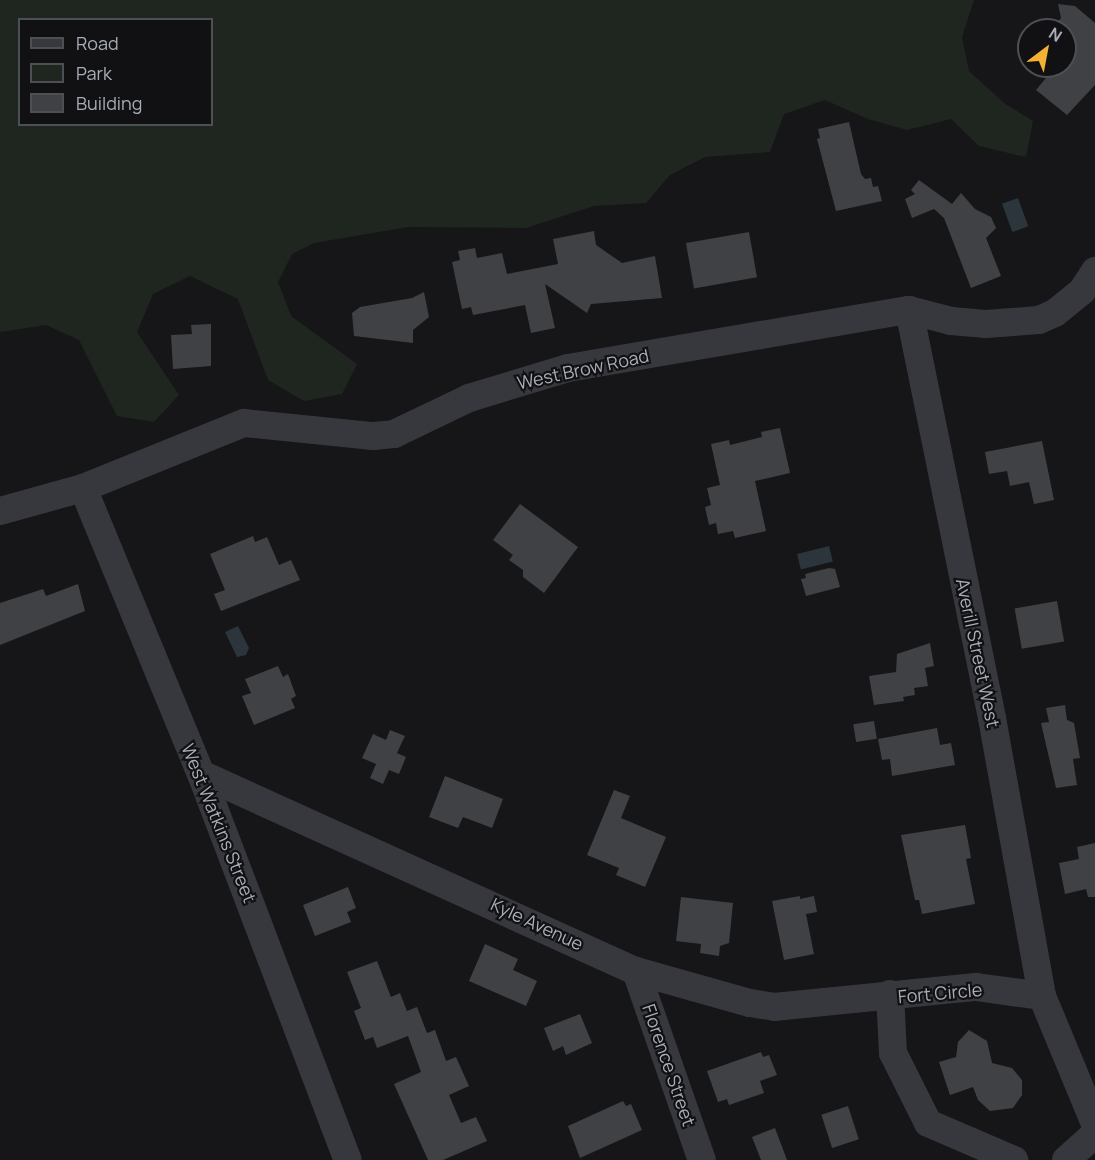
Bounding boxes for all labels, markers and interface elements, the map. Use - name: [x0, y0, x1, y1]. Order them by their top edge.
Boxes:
- legend: [18, 18, 213, 126]
- north arrow: [1017, 18, 1077, 78]
- text: N: [1045, 22, 1066, 47]
- text: Road: [76, 31, 119, 55]
- text: Park: [76, 61, 112, 85]
- text: Building: [76, 91, 142, 115]
- street label: West Brow Road: [515, 344, 651, 394]
- street label: Averill Street West: [952, 576, 1004, 730]
- street label: West Watkins Street: [177, 740, 261, 906]
- street label: Kyle Avenue: [487, 893, 587, 955]
- street label: Fort Circle: [897, 979, 983, 1007]
- street label: Florence Street: [638, 1001, 700, 1129]

